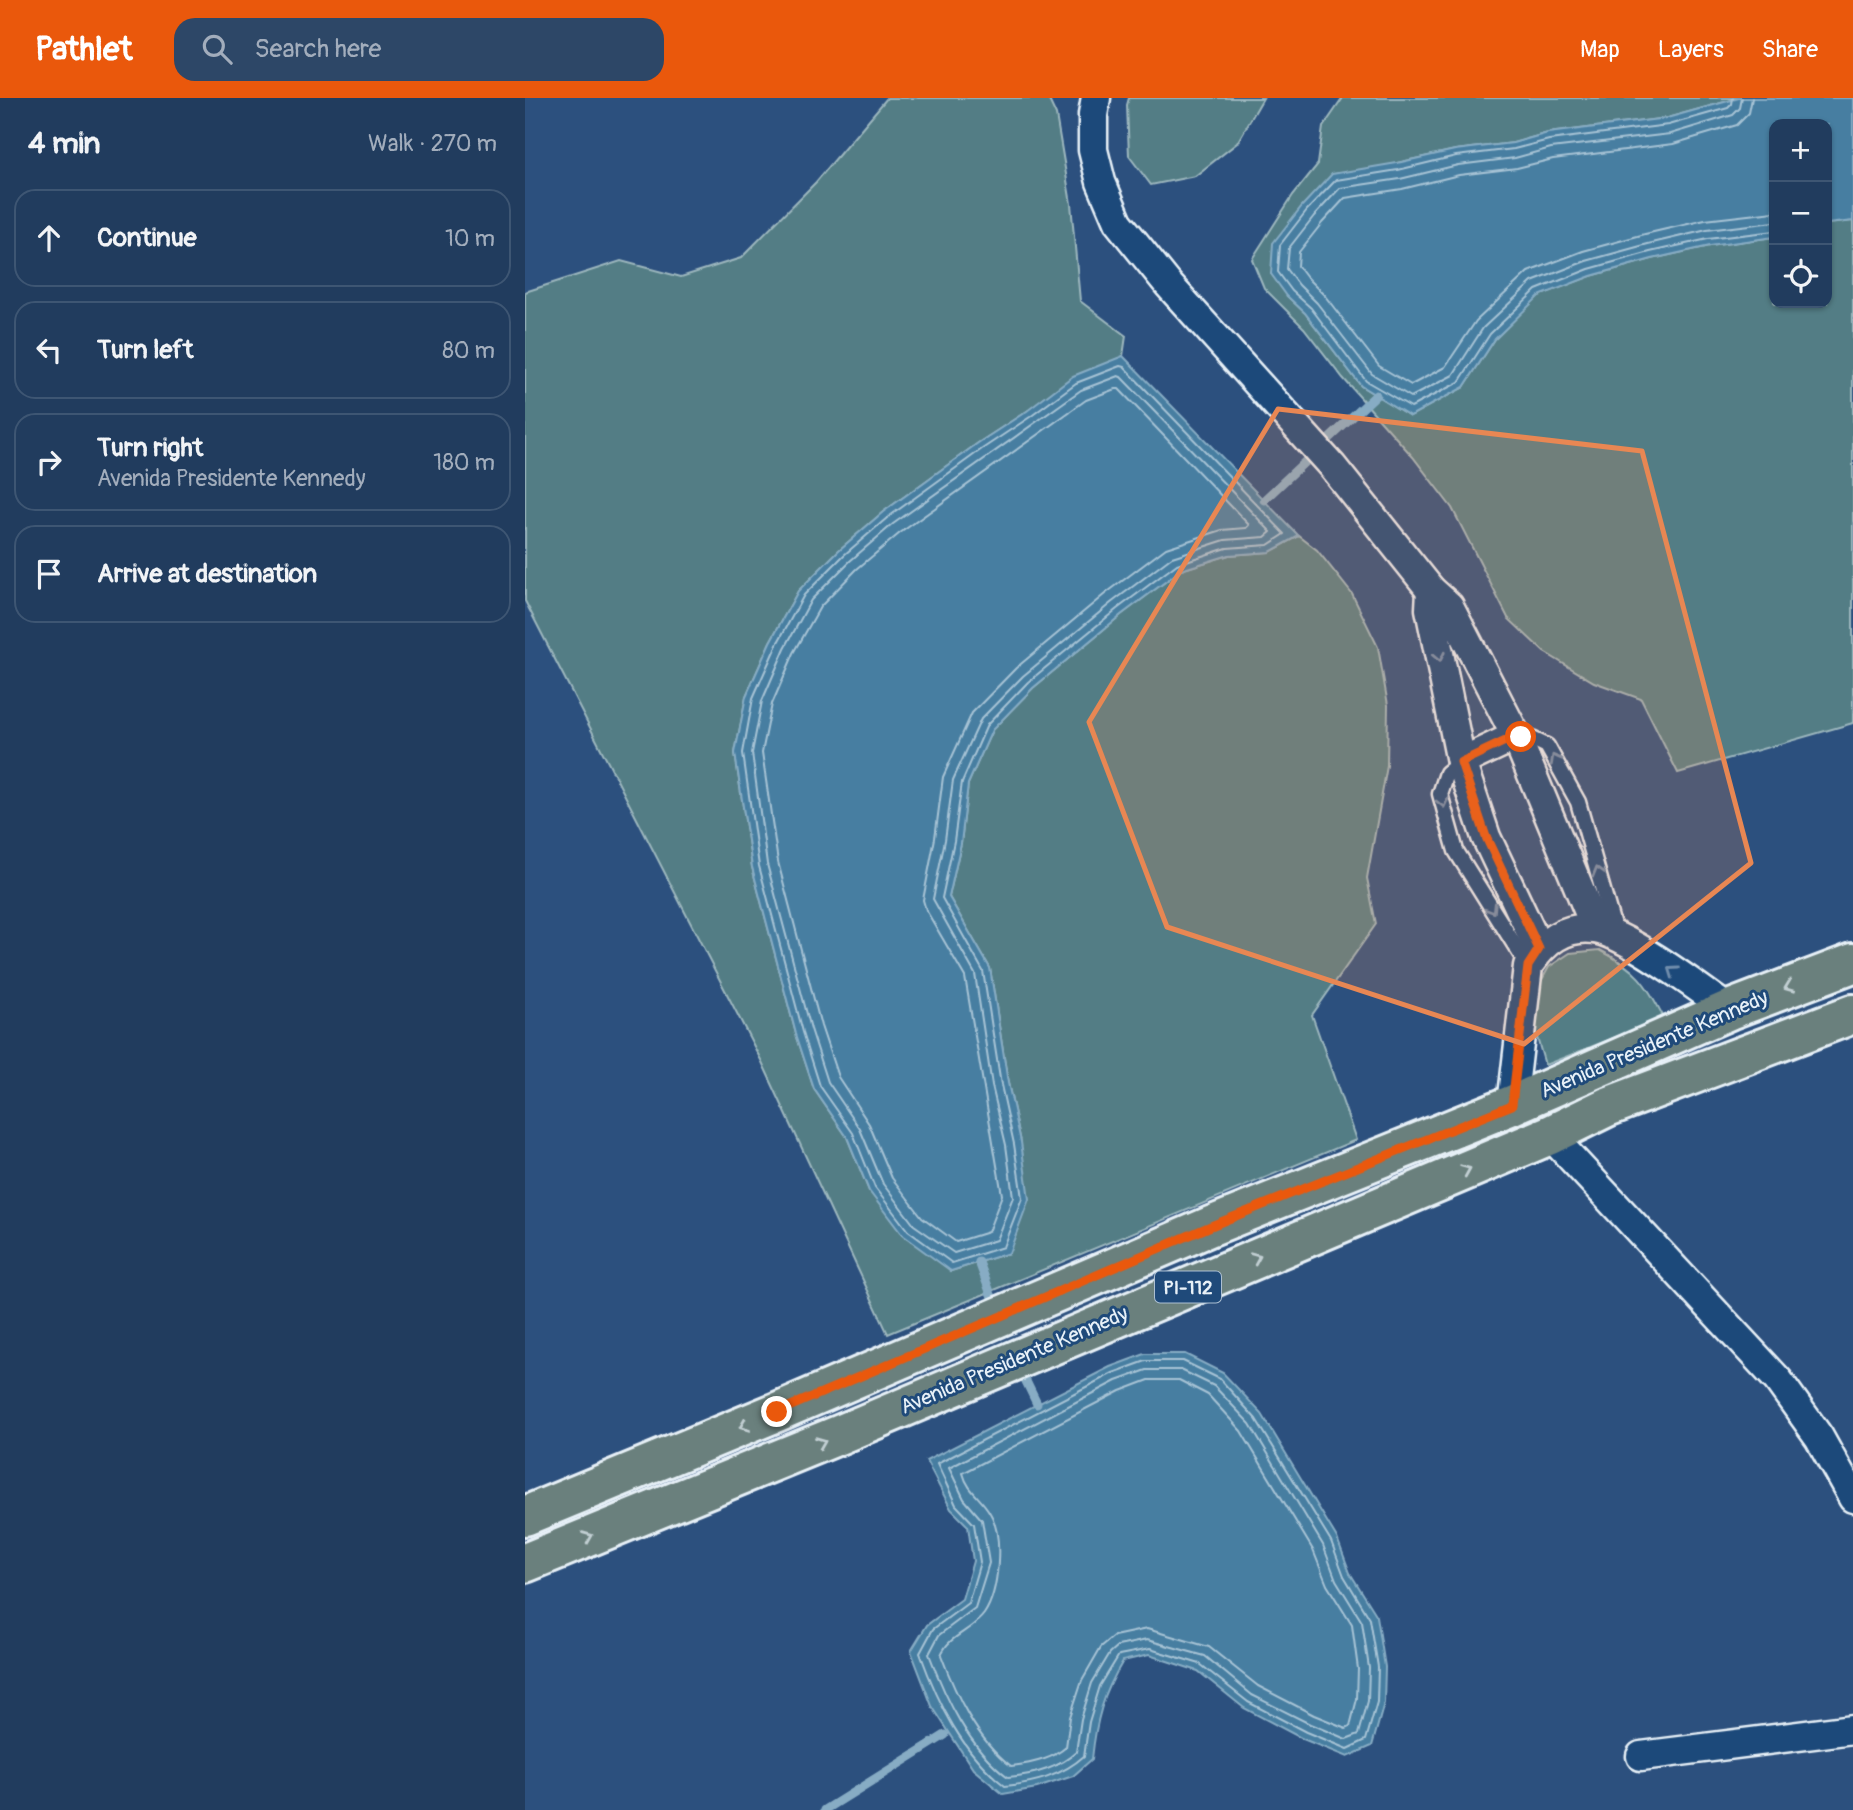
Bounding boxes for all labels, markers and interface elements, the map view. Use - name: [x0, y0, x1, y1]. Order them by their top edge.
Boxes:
- search box: [174, 18, 664, 81]
- text: Pathlet: [35, 29, 132, 70]
- icon: search: [198, 30, 236, 68]
- text: Search here: [254, 33, 381, 65]
- text: Map: [1580, 35, 1620, 64]
- text: Layers: [1658, 35, 1724, 64]
- text: Share: [1762, 35, 1818, 64]
- map controls: [1769, 119, 1832, 308]
- button: +: [1769, 119, 1832, 182]
- text: 4 min: [28, 125, 101, 162]
- text: Walk · 270 m: [368, 129, 497, 158]
- button: −: [1769, 182, 1832, 245]
- icon: ahead: [30, 219, 68, 257]
- text: Continue: [97, 222, 197, 254]
- text: 10 m: [445, 224, 495, 253]
- button: locate: [1769, 245, 1832, 308]
- icon: left: [30, 331, 68, 369]
- text: Turn left: [97, 334, 193, 366]
- text: 80 m: [442, 336, 495, 365]
- text: Turn right: [97, 432, 203, 464]
- icon: right: [30, 443, 68, 481]
- text: 180 m: [433, 448, 495, 477]
- text: Avenida Presidente Kennedy: [97, 464, 365, 493]
- icon: arrive: [30, 555, 68, 593]
- text: Arrive at destination: [97, 558, 317, 590]
- one-way arrow: [1431, 651, 1446, 663]
- route start: [1505, 721, 1536, 752]
- one-way arrow: [1550, 754, 1563, 766]
- one-way arrow: [1435, 797, 1450, 809]
- one-way arrow: [1591, 865, 1606, 877]
- one-way arrow: [1484, 901, 1497, 914]
- one-way arrow: [1668, 967, 1681, 979]
- one-way arrow: [1784, 979, 1796, 993]
- street label: Avenida Presidente Kennedy: [1536, 984, 1772, 1105]
- one-way arrow: [1459, 1164, 1472, 1178]
- one-way arrow: [1250, 1252, 1262, 1266]
- road number: PI-112: [1155, 1272, 1221, 1302]
- street label: Avenida Presidente Kennedy: [896, 1300, 1132, 1421]
- route end: [761, 1396, 792, 1427]
- one-way arrow: [738, 1417, 750, 1431]
- one-way arrow: [814, 1436, 827, 1450]
- one-way arrow: [582, 1532, 594, 1546]

